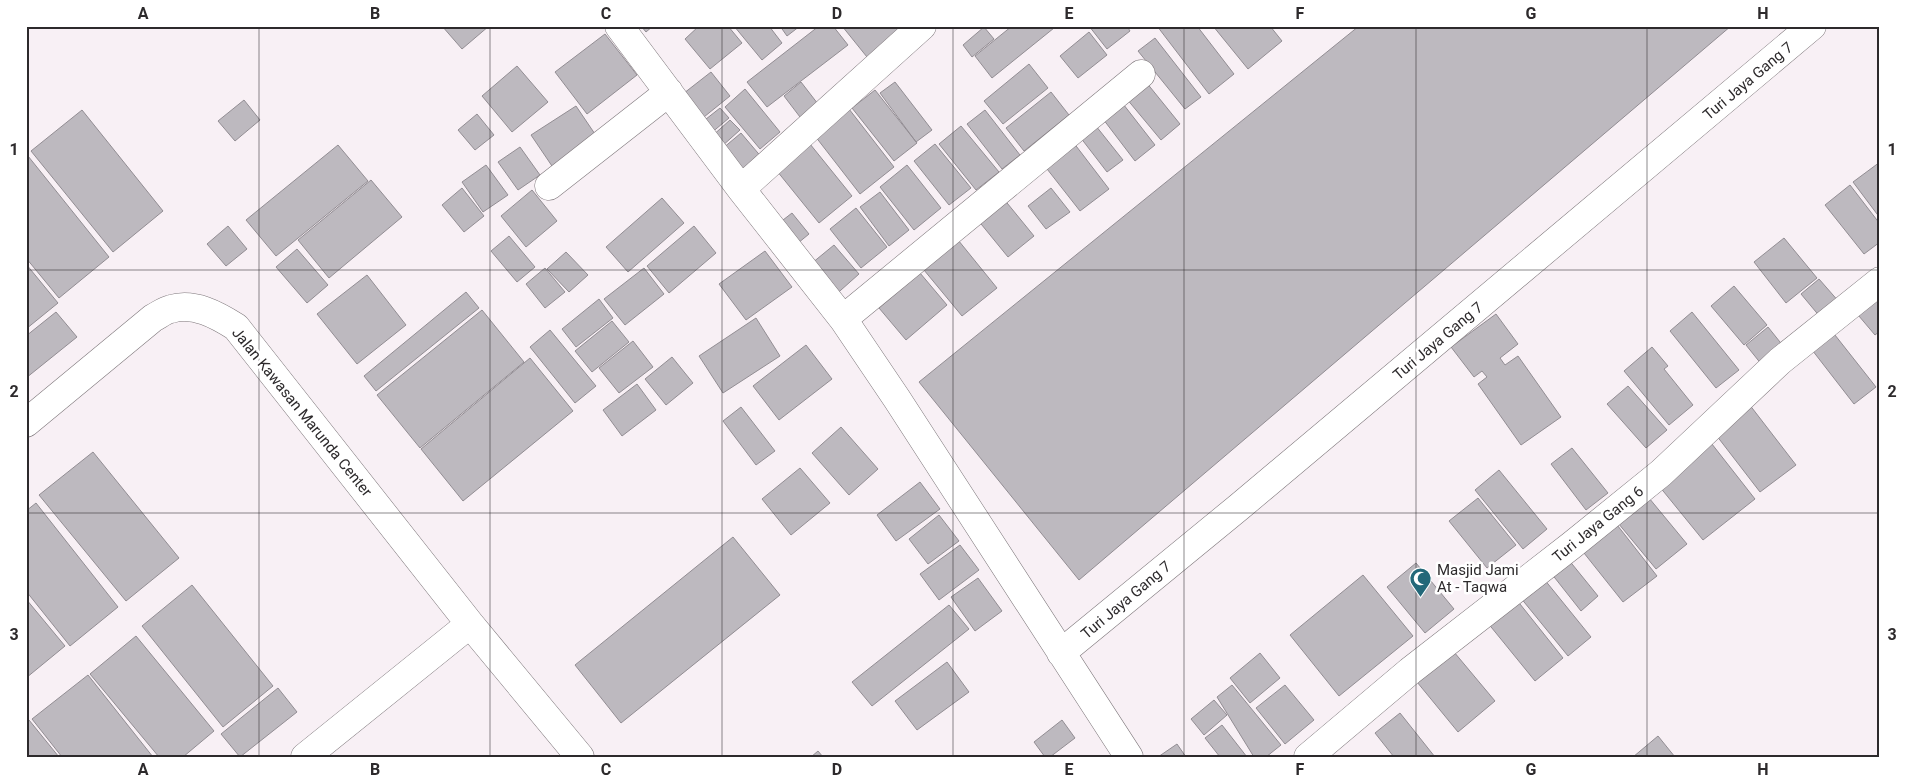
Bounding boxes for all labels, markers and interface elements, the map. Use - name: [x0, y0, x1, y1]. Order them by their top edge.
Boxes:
- text: A: [138, 4, 149, 23]
- text: B: [370, 4, 380, 23]
- text: C: [601, 4, 611, 23]
- text: D: [832, 4, 842, 23]
- text: E: [1065, 4, 1074, 23]
- text: F: [1296, 4, 1305, 23]
- text: G: [1526, 4, 1537, 23]
- text: H: [1757, 4, 1769, 23]
- street label: Turi Jaya Gang 7: [1700, 38, 1796, 124]
- text: 1: [9, 140, 19, 159]
- text: 1: [1887, 140, 1897, 159]
- street label: Turi Jaya Gang 7: [1390, 298, 1486, 384]
- street label: Jalan Kawasan Marunda Center: [228, 324, 376, 500]
- text: 2: [9, 382, 19, 401]
- text: 2: [1887, 382, 1897, 401]
- street label: Turi Jaya Gang 6: [1549, 482, 1647, 566]
- street label: Turi Jaya Gang 7: [1078, 557, 1174, 643]
- place label: Masjid Jami At - Taqwa: [1437, 561, 1519, 596]
- mosque icon: Masjid Jami At - Taqwa: [1409, 567, 1433, 598]
- text: 3: [9, 625, 19, 644]
- text: 3: [1887, 625, 1897, 644]
- text: A: [138, 760, 149, 779]
- text: B: [370, 760, 380, 779]
- text: C: [601, 760, 611, 779]
- text: D: [832, 760, 842, 779]
- text: E: [1065, 760, 1074, 779]
- text: F: [1296, 760, 1305, 779]
- text: G: [1526, 760, 1537, 779]
- text: H: [1757, 760, 1769, 779]

